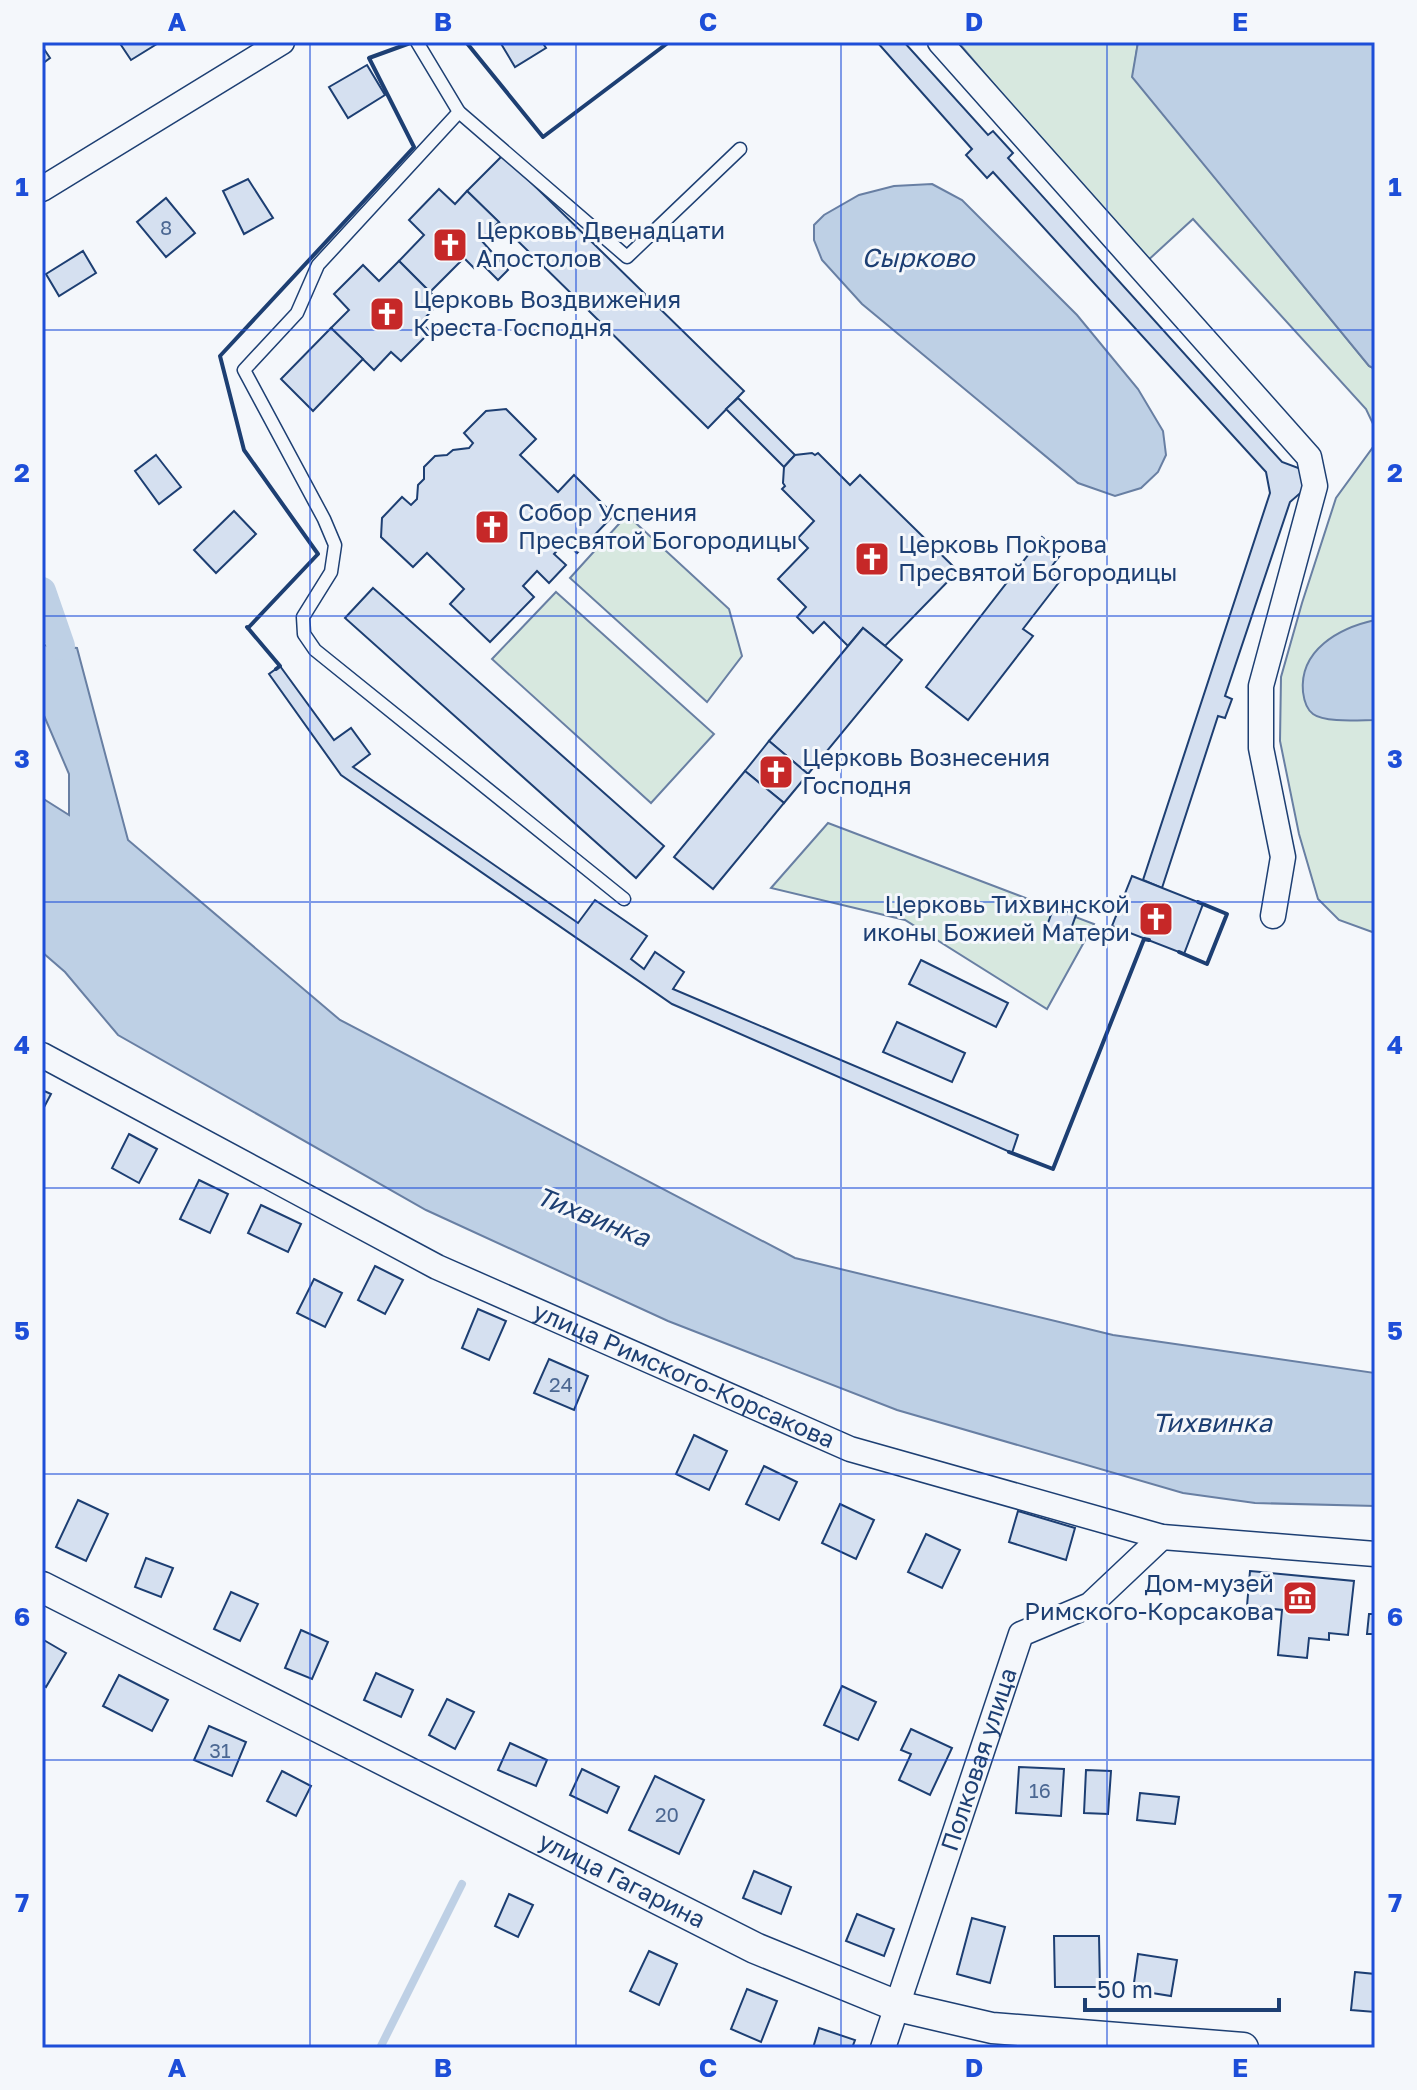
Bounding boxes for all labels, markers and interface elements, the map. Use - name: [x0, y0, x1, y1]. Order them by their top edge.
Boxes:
- text: A: [168, 6, 187, 37]
- text: B: [434, 6, 452, 37]
- text: C: [699, 6, 717, 37]
- text: D: [965, 6, 983, 37]
- text: E: [1232, 6, 1248, 37]
- text: 1: [15, 171, 29, 202]
- text: 1: [1388, 171, 1402, 202]
- house number: 8: [160, 215, 172, 239]
- place label: Церковь Двенадцати Апостолов: [476, 215, 725, 272]
- church icon: Церковь Двенадцати Апостолов: [431, 226, 469, 264]
- water label: Сырково: [862, 242, 976, 273]
- place label: Церковь Воздвижения Креста Господня: [413, 284, 681, 341]
- church icon: Церковь Воздвижения Креста Господня: [368, 295, 406, 333]
- text: 2: [14, 457, 30, 488]
- text: 2: [1387, 457, 1403, 488]
- place label: Собор Успения Пресвятой Богородицы: [518, 497, 798, 554]
- church icon: Собор Успения Пресвятой Богородицы: [473, 508, 511, 546]
- place label: Церковь Покрова Пресвятой Богородицы: [898, 529, 1178, 586]
- church icon: Церковь Покрова Пресвятой Богородицы: [853, 540, 891, 578]
- place label: Церковь Вознесения Господня: [802, 742, 1050, 799]
- text: 3: [14, 743, 30, 774]
- text: 3: [1387, 743, 1403, 774]
- church icon: Церковь Вознесения Господня: [757, 753, 795, 791]
- place label: Церковь Тихвинской иконы Божией Матери: [862, 889, 1130, 946]
- church icon: Церковь Тихвинской иконы Божией Матери: [1137, 900, 1175, 938]
- text: 4: [14, 1029, 30, 1060]
- text: 4: [1387, 1029, 1403, 1060]
- water label: Тихвинка: [532, 1180, 656, 1254]
- street label: улица Римского-Корсакова: [529, 1295, 839, 1453]
- text: 5: [14, 1315, 30, 1346]
- text: 5: [1387, 1315, 1403, 1346]
- house number: 24: [549, 1372, 573, 1396]
- water label: Тихвинка: [1152, 1407, 1273, 1438]
- place label: Дом-музей Римского-Корсакова: [1024, 1568, 1274, 1625]
- museum icon: Дом-музей Римского-Корсакова: [1281, 1579, 1319, 1617]
- text: 6: [14, 1601, 30, 1632]
- text: 6: [1387, 1601, 1403, 1632]
- street label: Полковая улица: [934, 1664, 1022, 1854]
- house number: 31: [209, 1738, 231, 1762]
- house number: 16: [1029, 1778, 1051, 1802]
- house number: 20: [655, 1802, 679, 1826]
- street label: улица Гагарина: [535, 1825, 711, 1933]
- text: 7: [15, 1887, 29, 1918]
- text: 7: [1388, 1887, 1402, 1918]
- scale bar: [1085, 1962, 1279, 2012]
- text: 50 m: [1097, 1974, 1153, 2003]
- text: A: [168, 2052, 187, 2083]
- text: B: [434, 2052, 452, 2083]
- text: C: [699, 2052, 717, 2083]
- text: D: [965, 2052, 983, 2083]
- text: E: [1232, 2052, 1248, 2083]

